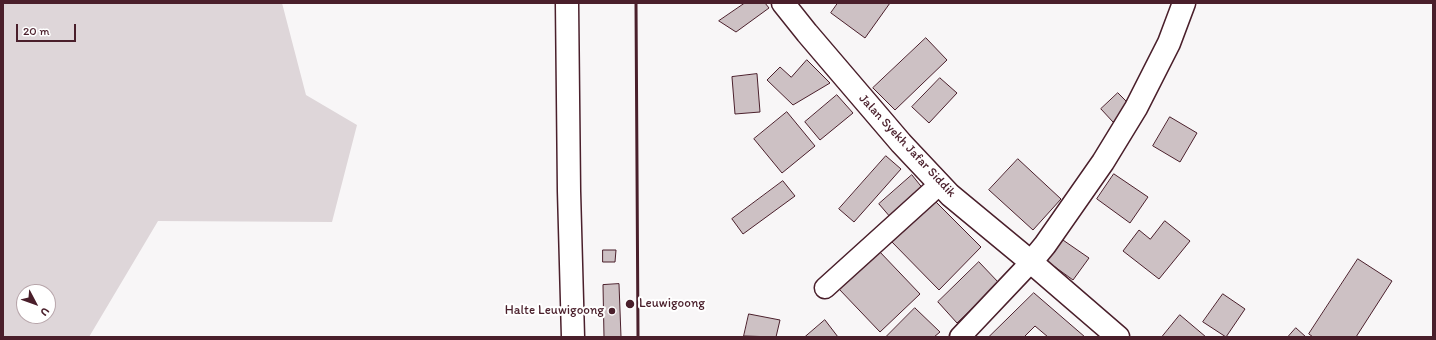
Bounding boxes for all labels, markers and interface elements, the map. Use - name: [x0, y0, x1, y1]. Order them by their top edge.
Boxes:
- scale bar: [18, 16, 78, 42]
- text: 20 m: [23, 24, 50, 38]
- street label: Jalan Syekh Jafar Siddik: [855, 91, 959, 201]
- north arrow: [16, 284, 56, 324]
- place label: Leuwigoong: [639, 296, 705, 312]
- marker: Leuwigoong: [624, 298, 636, 310]
- place label: Halte Leuwigoong: [505, 303, 604, 319]
- text: U: [37, 305, 52, 319]
- marker: Halte Leuwigoong: [607, 306, 617, 316]

